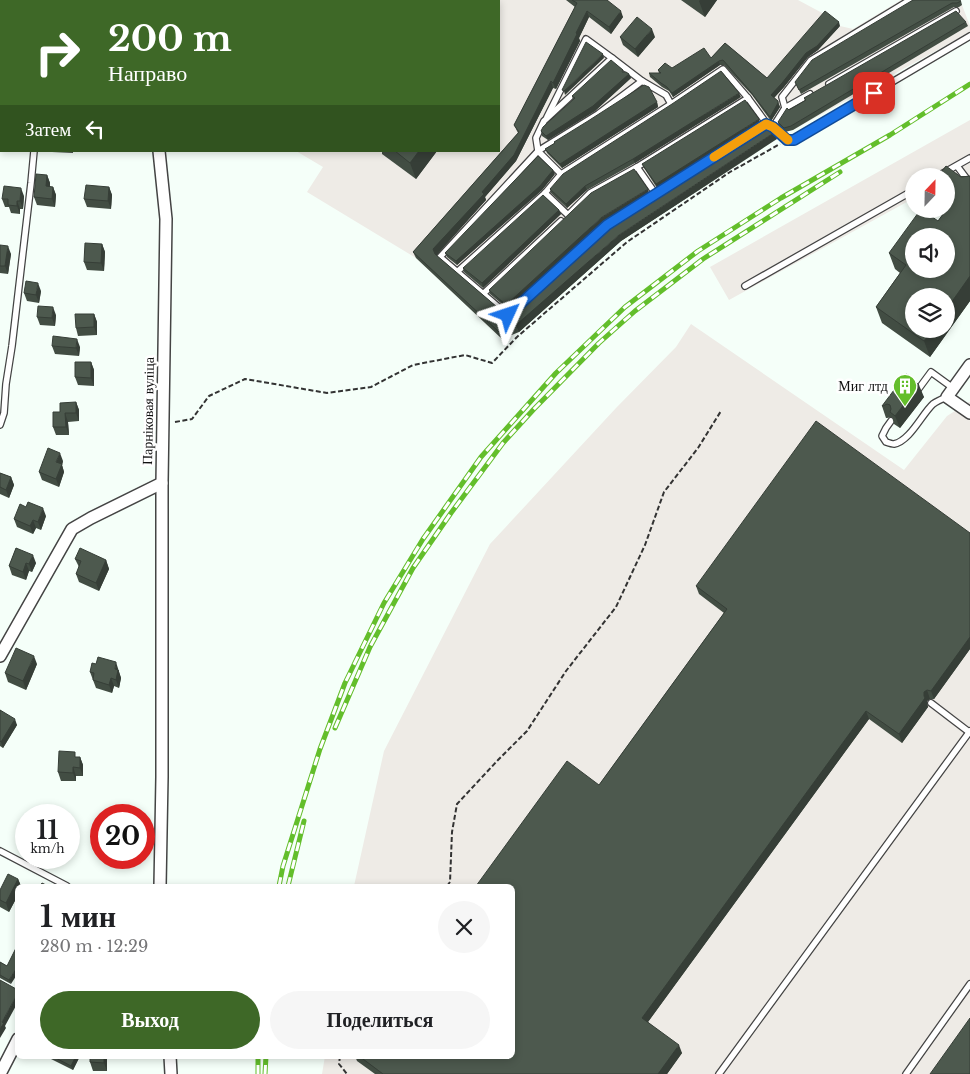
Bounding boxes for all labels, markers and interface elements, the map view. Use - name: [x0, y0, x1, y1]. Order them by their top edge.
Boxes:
- text: 200 m: [108, 17, 232, 60]
- icon: right: [25, 20, 90, 85]
- text: Направо: [108, 60, 187, 87]
- pin: [853, 72, 895, 114]
- icon: arrive: [860, 79, 888, 107]
- icon: left: [81, 115, 109, 143]
- text: Затем: [25, 118, 71, 141]
- north arrow: [905, 168, 955, 218]
- map controls: [905, 168, 955, 338]
- button: sound: [905, 228, 955, 278]
- position arrow: [481, 288, 533, 340]
- button: layers: [905, 288, 955, 338]
- street label: Парніковая вуліца: [138, 356, 158, 465]
- building icon: Миг лтд: [892, 373, 918, 407]
- place label: Миг лтд: [838, 377, 888, 395]
- speed limit sign: 20: [90, 804, 155, 869]
- text: 11: [37, 815, 58, 846]
- text: km/h: [30, 841, 65, 856]
- text: 1 мин: [40, 898, 116, 935]
- button: close: [438, 901, 490, 953]
- text: 280 m · 12:29: [40, 936, 148, 956]
- button: Выход: [40, 991, 260, 1049]
- button: Поделиться: [270, 991, 490, 1049]

